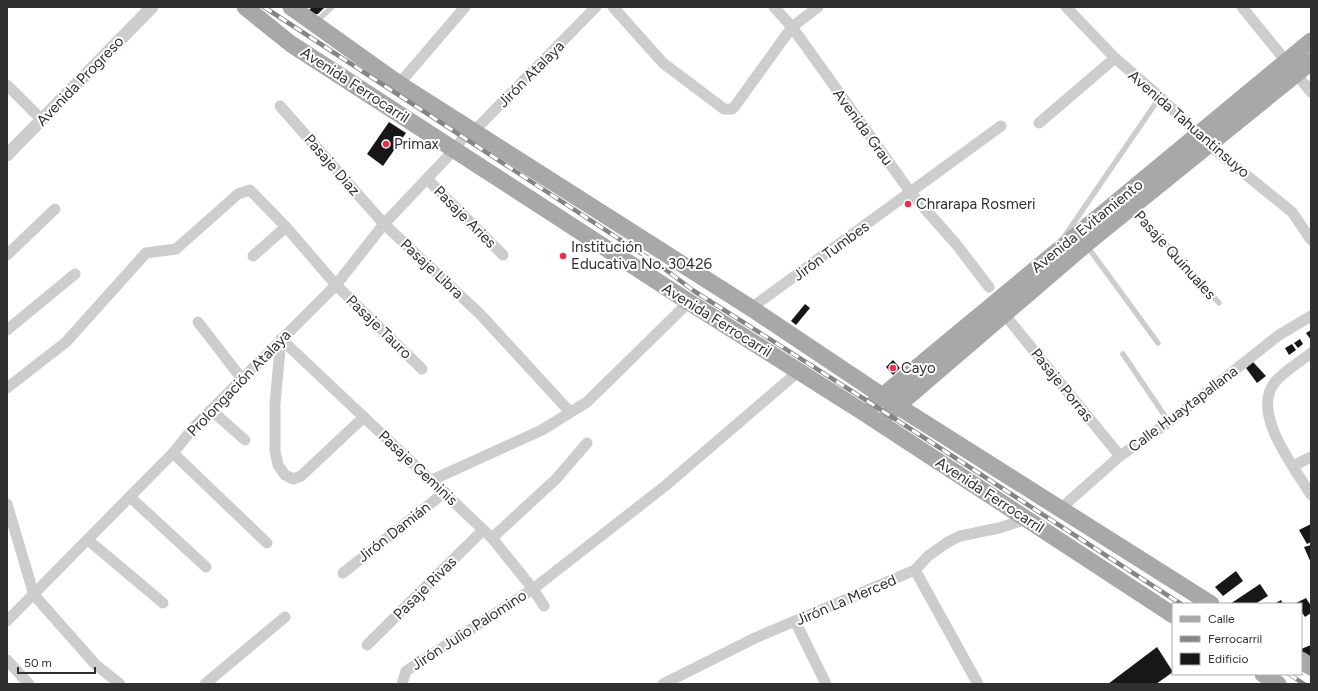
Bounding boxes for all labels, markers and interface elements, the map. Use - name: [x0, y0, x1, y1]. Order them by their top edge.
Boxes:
- street label: Avenida Progreso: [33, 32, 128, 130]
- street label: Jirón Atalaya: [494, 37, 568, 111]
- street label: Avenida Ferrocarril: [297, 43, 413, 127]
- street label: Avenida Tahuantinsuyo: [1125, 66, 1254, 182]
- street label: Avenida Grau: [829, 85, 897, 169]
- street label: Pasaje Diaz: [300, 131, 364, 199]
- place label: Primax: [394, 135, 439, 153]
- marker: Primax: [381, 139, 391, 149]
- street label: Avenida Evitamiento: [1028, 175, 1147, 277]
- street label: Pasaje Aries: [430, 182, 500, 252]
- place label: Chrarapa Rosmeri: [916, 195, 1035, 213]
- marker: Chrarapa Rosmeri: [903, 199, 913, 209]
- street label: Pasaje Quinuales: [1130, 207, 1220, 303]
- street label: Jirón Tumbes: [789, 217, 873, 285]
- street label: Pasaje Libra: [397, 235, 467, 303]
- place label: Institución Educativa No. 30426: [571, 238, 713, 273]
- marker: Institución Educativa No. 30426: [558, 251, 568, 261]
- street label: Avenida Ferrocarril: [659, 279, 775, 361]
- street label: Pasaje Tauro: [343, 291, 416, 363]
- street label: Prolongación Atalaya: [183, 326, 295, 440]
- street label: Pasaje Porras: [1027, 345, 1097, 425]
- place label: Cayo: [901, 359, 936, 377]
- street label: Calle Huaytapallana: [1125, 362, 1241, 456]
- marker: Cayo: [888, 363, 898, 373]
- street label: Pasaje Geminis: [375, 427, 461, 509]
- street label: Avenida Ferrocarril: [932, 453, 1048, 537]
- street label: Jirón Damián: [354, 498, 434, 566]
- street label: Pasaje Rivas: [390, 553, 460, 623]
- street label: Jirón La Merced: [793, 571, 899, 629]
- street label: Jirón Julio Palomino: [408, 586, 530, 674]
- legend: [1172, 603, 1302, 675]
- text: Calle: [1208, 612, 1235, 626]
- text: Ferrocarril: [1208, 632, 1262, 646]
- scale bar: [18, 649, 95, 675]
- text: Edificio: [1208, 652, 1248, 666]
- text: 50 m: [24, 656, 52, 670]

